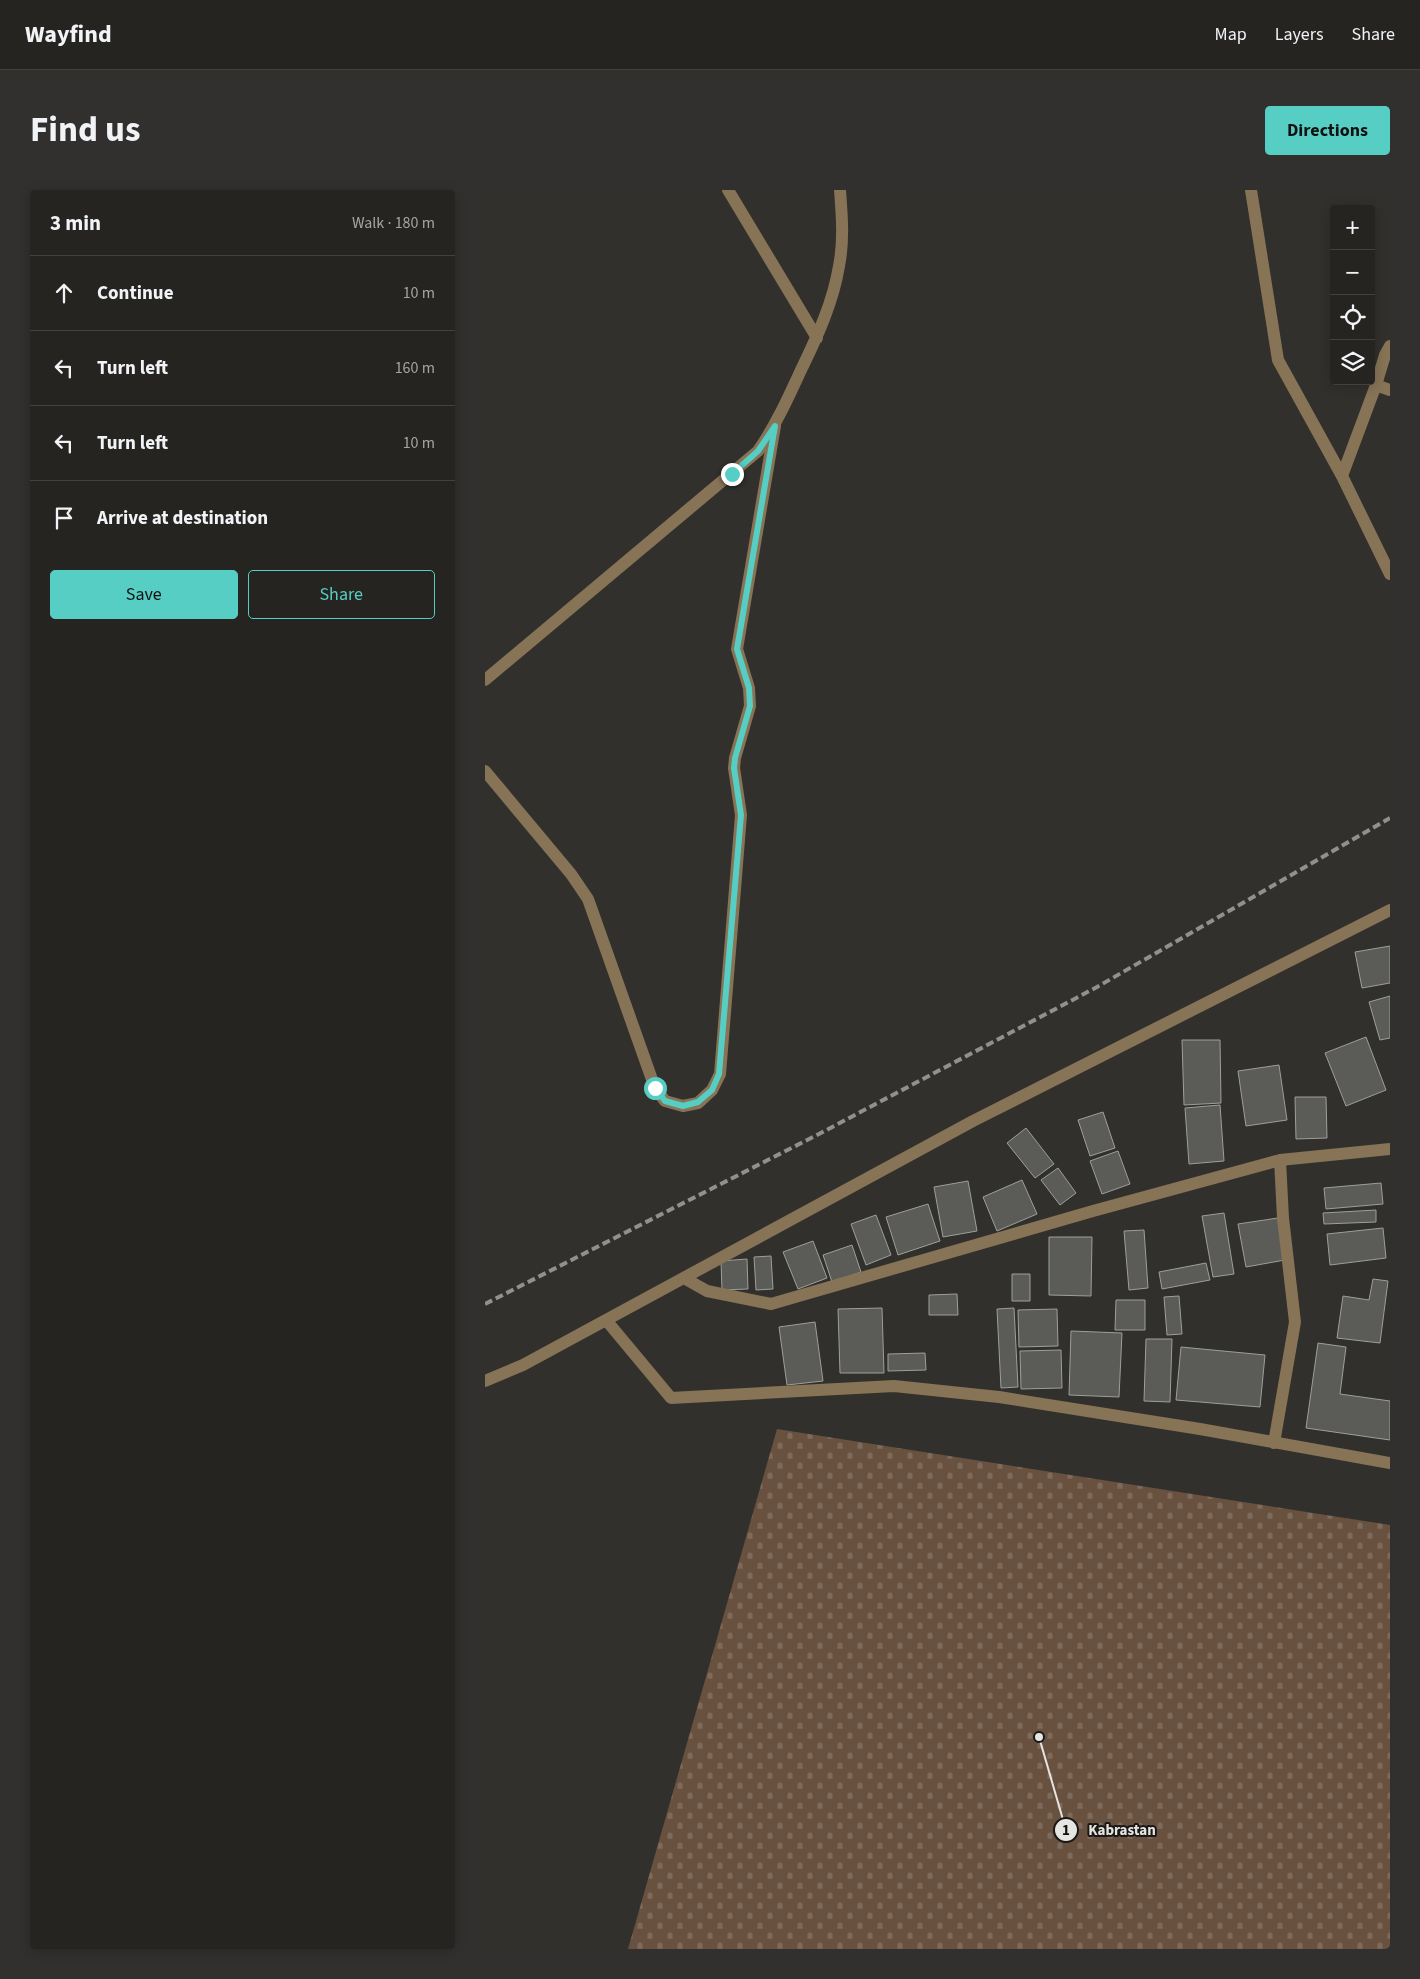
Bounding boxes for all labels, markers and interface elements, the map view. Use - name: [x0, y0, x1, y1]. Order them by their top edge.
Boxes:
- text: Wayfind: [25, 17, 112, 52]
- text: Map: [1215, 22, 1247, 47]
- text: Layers: [1275, 22, 1324, 47]
- text: Share: [1352, 22, 1395, 47]
- text: Find us: [30, 105, 140, 155]
- button: Directions: [1265, 106, 1390, 155]
- map controls: [1330, 205, 1375, 385]
- button: +: [1330, 205, 1375, 250]
- text: 3 min: [50, 208, 101, 238]
- text: Walk · 180 m: [352, 212, 435, 234]
- button: −: [1330, 250, 1375, 295]
- icon: ahead: [50, 279, 78, 307]
- text: Continue: [97, 280, 174, 307]
- text: 10 m: [403, 282, 435, 304]
- button: locate: [1330, 295, 1375, 340]
- button: layers: [1330, 340, 1375, 385]
- icon: left: [50, 354, 78, 382]
- text: Turn left: [97, 355, 168, 382]
- text: 160 m: [395, 357, 435, 379]
- icon: left: [50, 429, 78, 457]
- text: Turn left: [97, 430, 168, 457]
- text: 10 m: [403, 432, 435, 454]
- route end: [721, 463, 744, 486]
- icon: arrive: [50, 504, 78, 532]
- text: Arrive at destination: [97, 505, 268, 532]
- button: Save: [50, 570, 238, 619]
- button: Share: [248, 570, 435, 619]
- route start: [644, 1077, 667, 1100]
- callout: Kabrastan: [1053, 1815, 1166, 1845]
- text: 1: [1062, 1820, 1070, 1841]
- text: Kabrastan: [1088, 1820, 1156, 1841]

